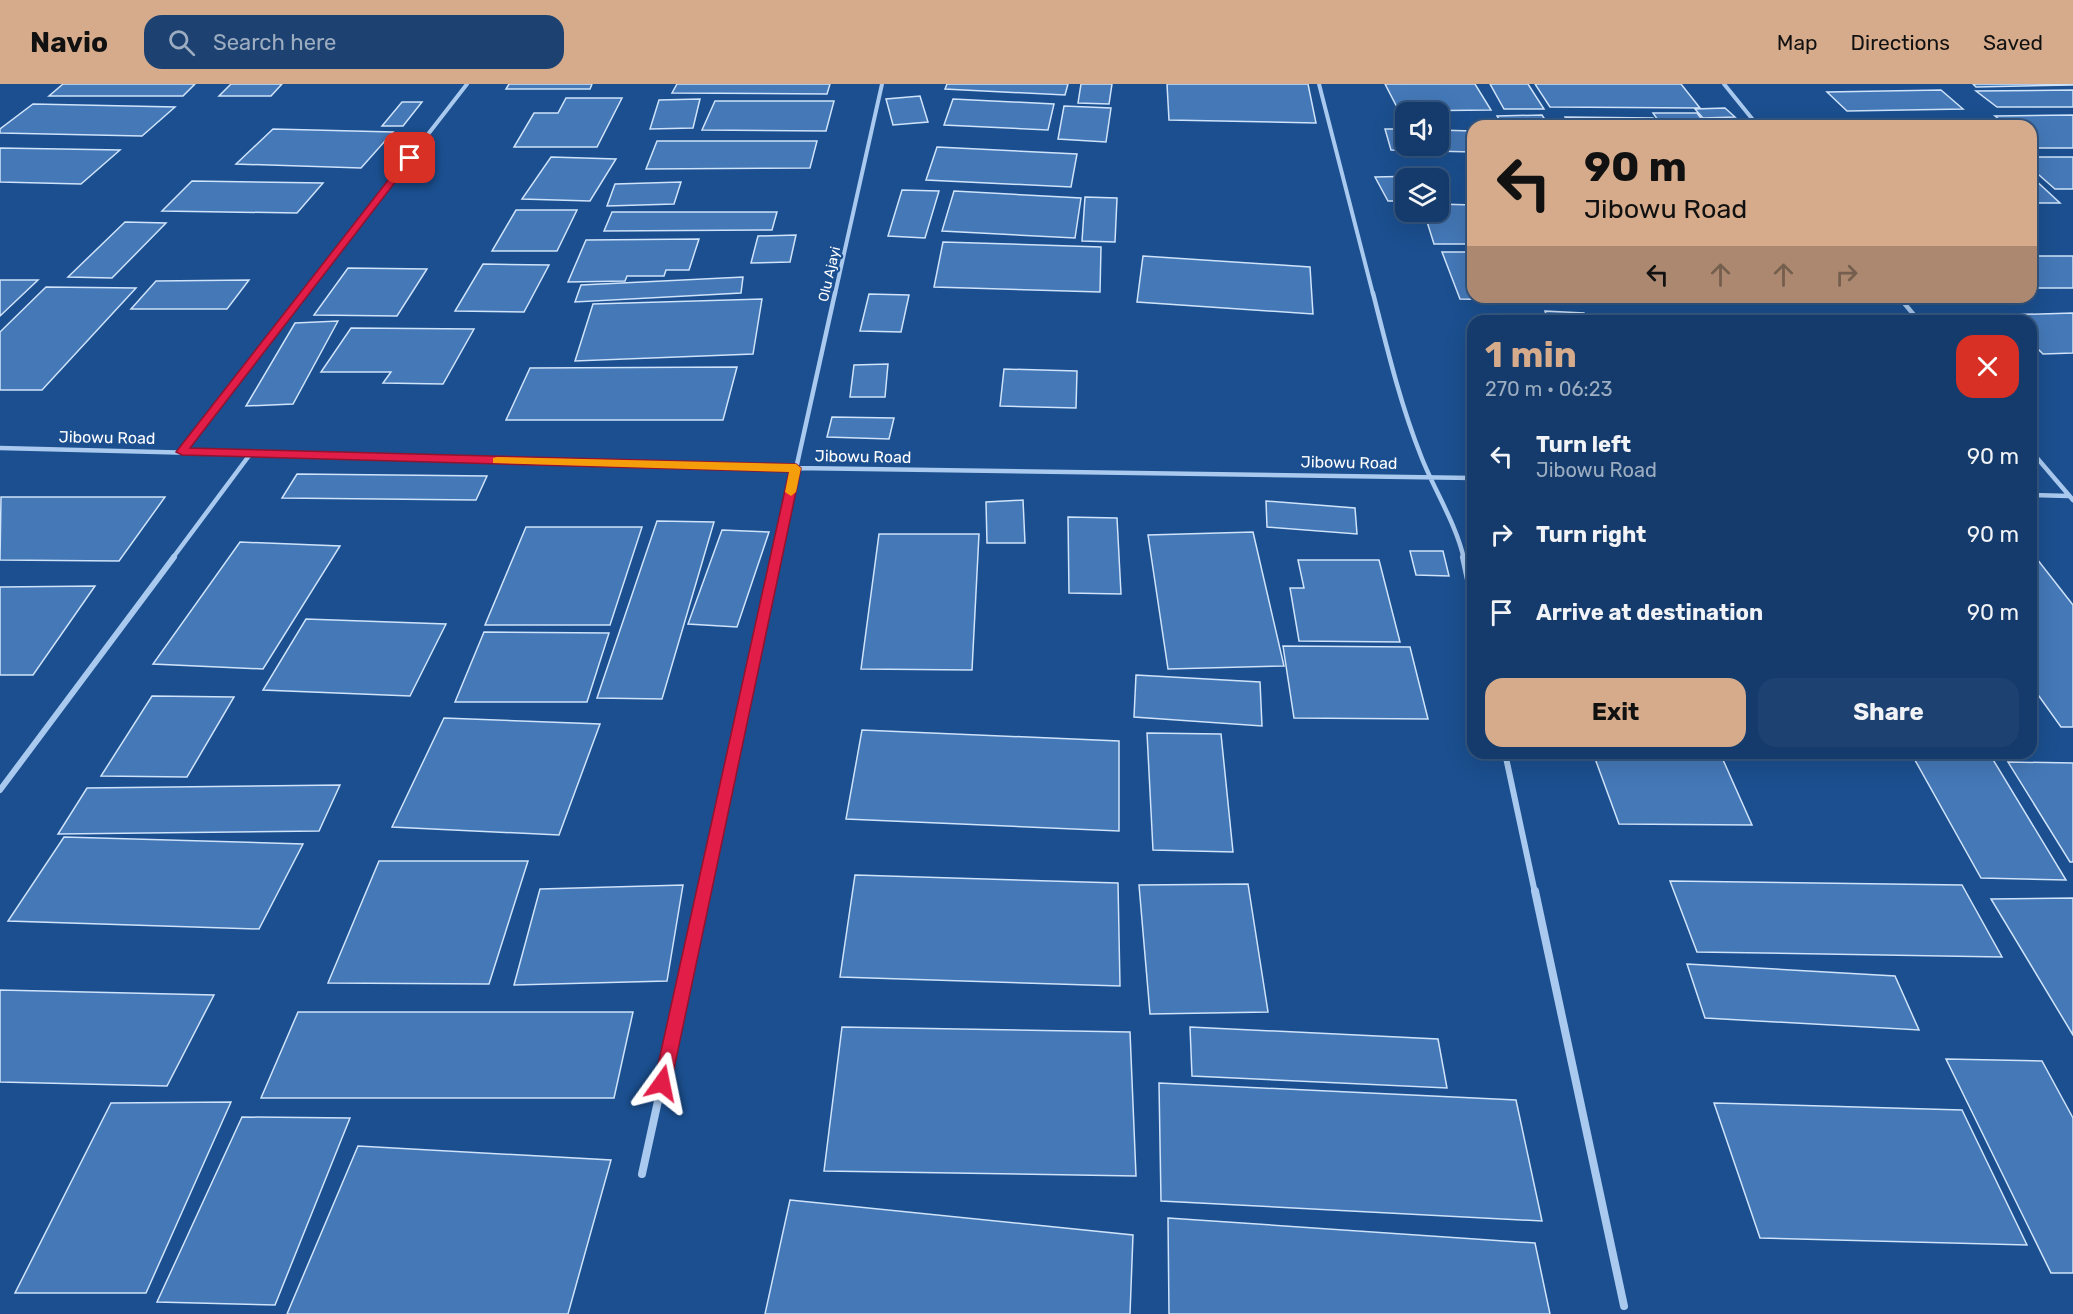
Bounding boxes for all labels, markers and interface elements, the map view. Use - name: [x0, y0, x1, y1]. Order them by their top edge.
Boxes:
- search box: [144, 15, 564, 69]
- text: Navio: [30, 26, 108, 59]
- icon: search: [165, 26, 198, 59]
- text: Search here: [213, 29, 336, 56]
- text: Map: [1777, 30, 1818, 55]
- text: Directions: [1851, 30, 1950, 55]
- text: Saved: [1983, 30, 2043, 55]
- map controls: [1395, 102, 1449, 222]
- button: sound: [1395, 102, 1449, 156]
- pin: [384, 132, 435, 183]
- icon: arrive: [393, 141, 426, 174]
- text: 90 m: [1584, 142, 1687, 192]
- icon: left: [1485, 144, 1563, 222]
- button: layers: [1395, 168, 1449, 222]
- text: Jibowu Road: [1584, 193, 1747, 225]
- street label: Olu Ajayi: [815, 245, 844, 303]
- icon: left: [1641, 258, 1674, 291]
- icon: ahead: [1704, 258, 1737, 291]
- icon: ahead: [1767, 258, 1800, 291]
- icon: right: [1830, 258, 1863, 291]
- text: 1 min: [1485, 333, 1577, 376]
- button: close: [1956, 335, 2019, 398]
- text: 270 m · 06:23: [1485, 377, 1612, 401]
- street label: Jibowu Road: [58, 427, 156, 448]
- text: Turn left: [1536, 431, 1631, 458]
- icon: left: [1485, 440, 1518, 473]
- text: 90 m: [1967, 443, 2019, 470]
- street label: Jibowu Road: [814, 446, 912, 467]
- street label: Jibowu Road: [1300, 452, 1398, 473]
- text: Jibowu Road: [1536, 458, 1657, 482]
- icon: right: [1485, 518, 1518, 551]
- text: Turn right: [1536, 521, 1646, 548]
- text: 90 m: [1967, 521, 2019, 548]
- icon: arrive: [1485, 596, 1518, 629]
- text: Arrive at destination: [1536, 599, 1763, 626]
- text: 90 m: [1967, 599, 2019, 626]
- button: Exit: [1485, 678, 1746, 747]
- button: Share: [1758, 678, 2019, 747]
- position arrow: [630, 1051, 694, 1115]

